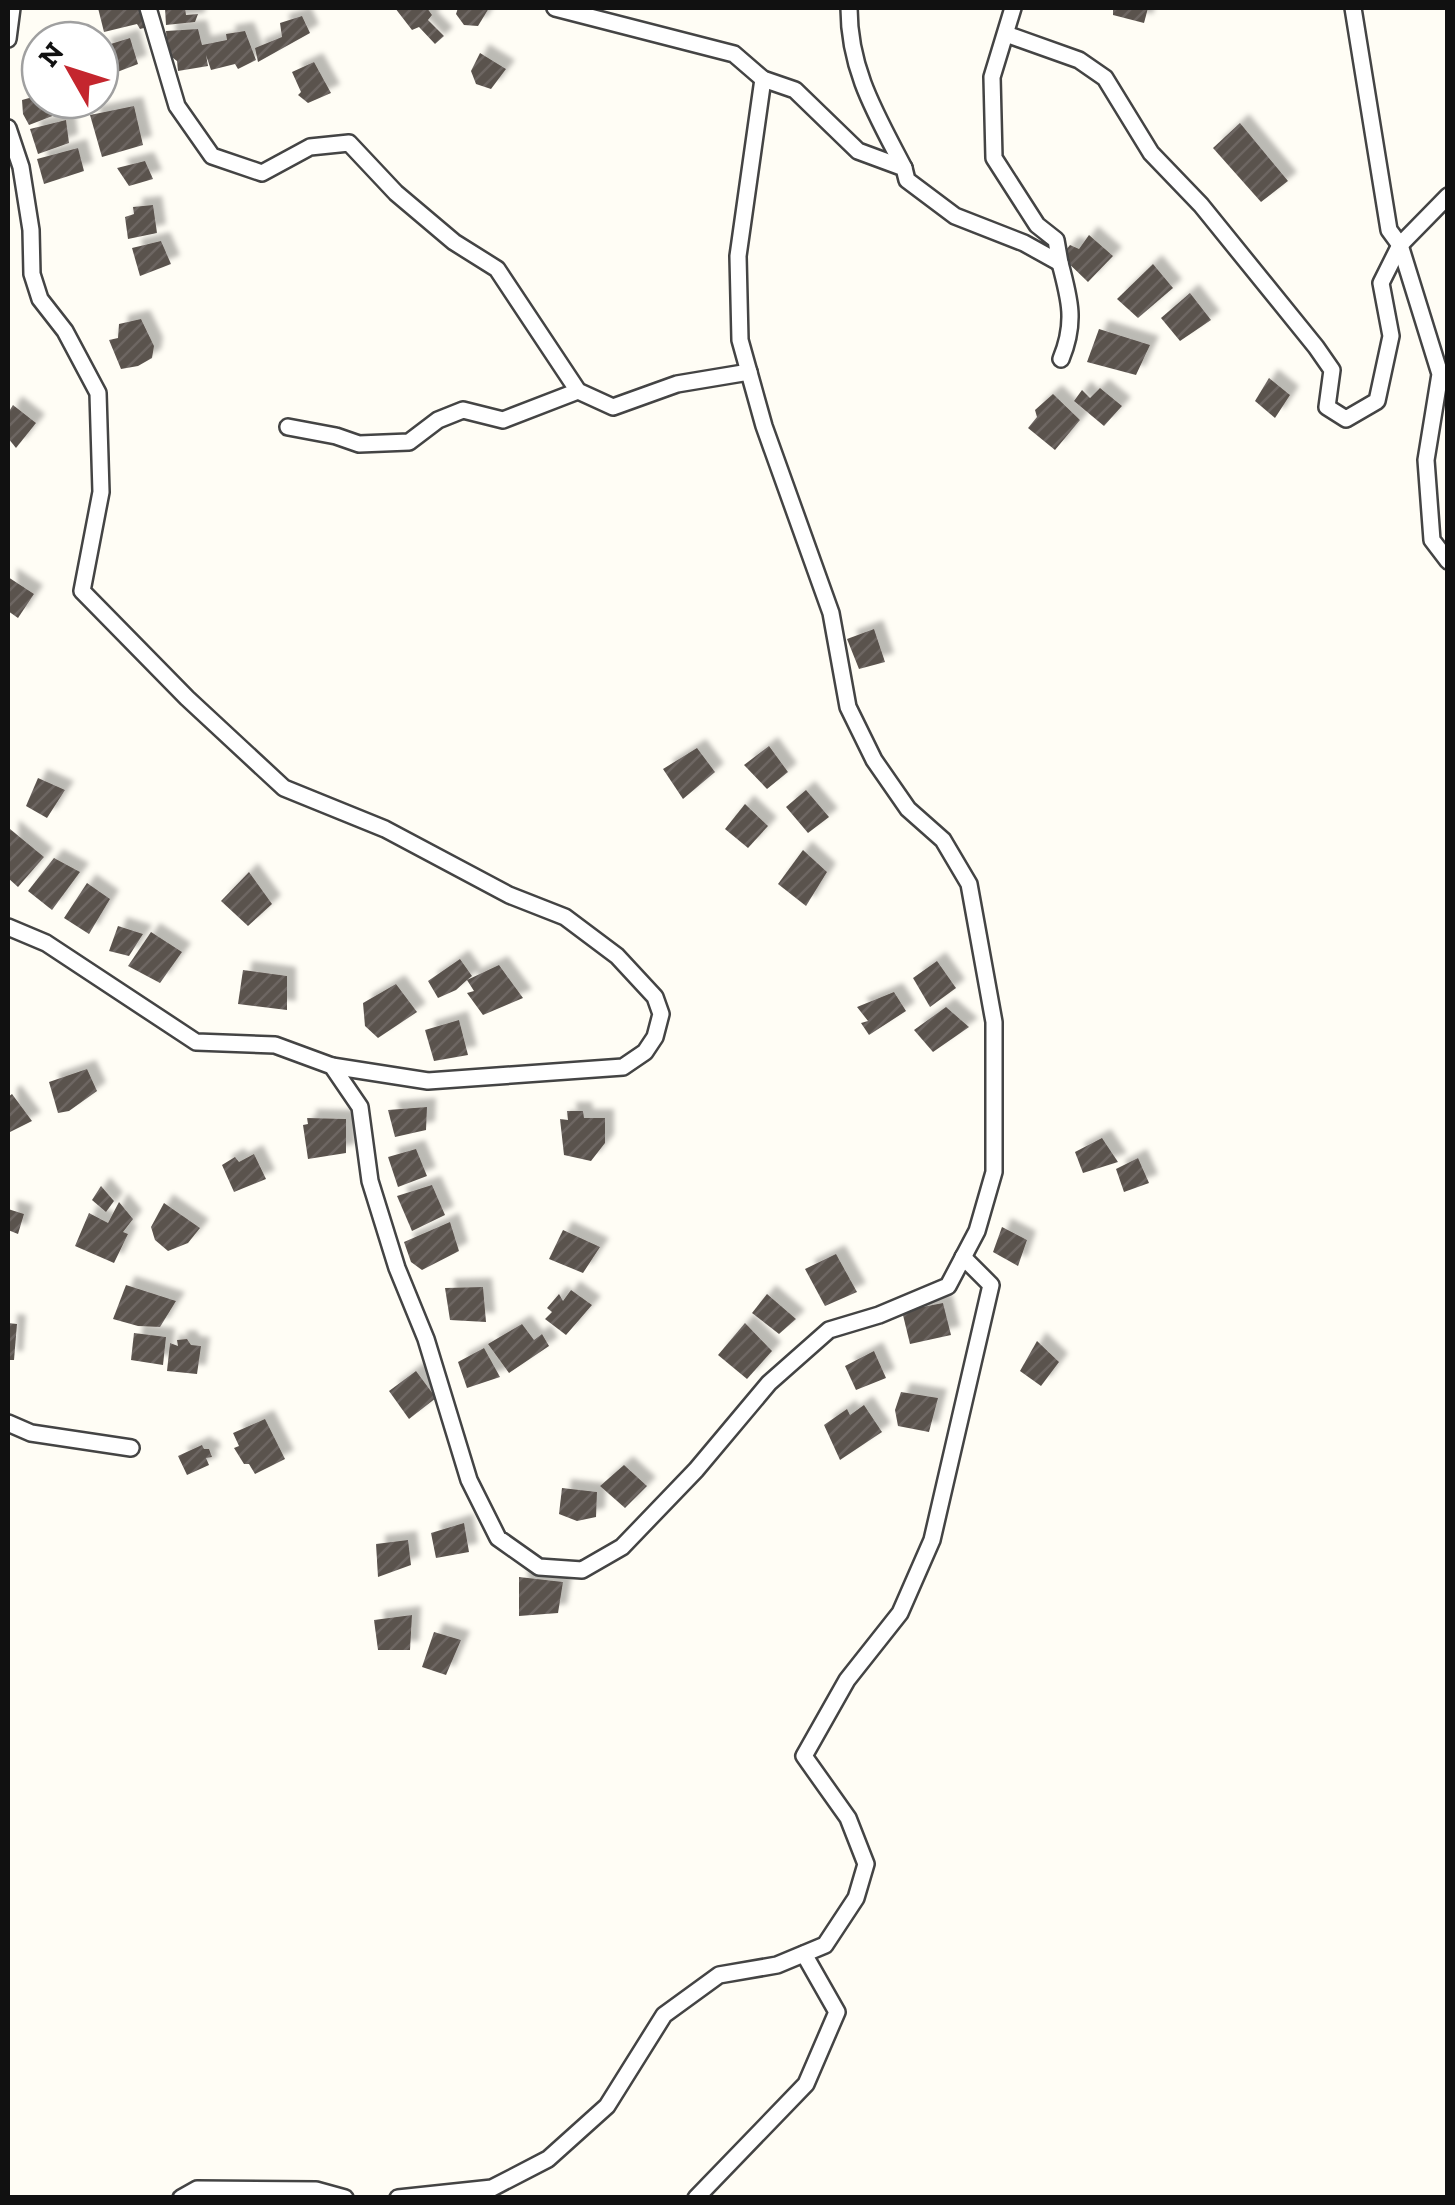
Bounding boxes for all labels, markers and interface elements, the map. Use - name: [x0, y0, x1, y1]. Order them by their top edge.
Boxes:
- north arrow: [20, 20, 120, 120]
- text: N: [31, 36, 70, 73]

